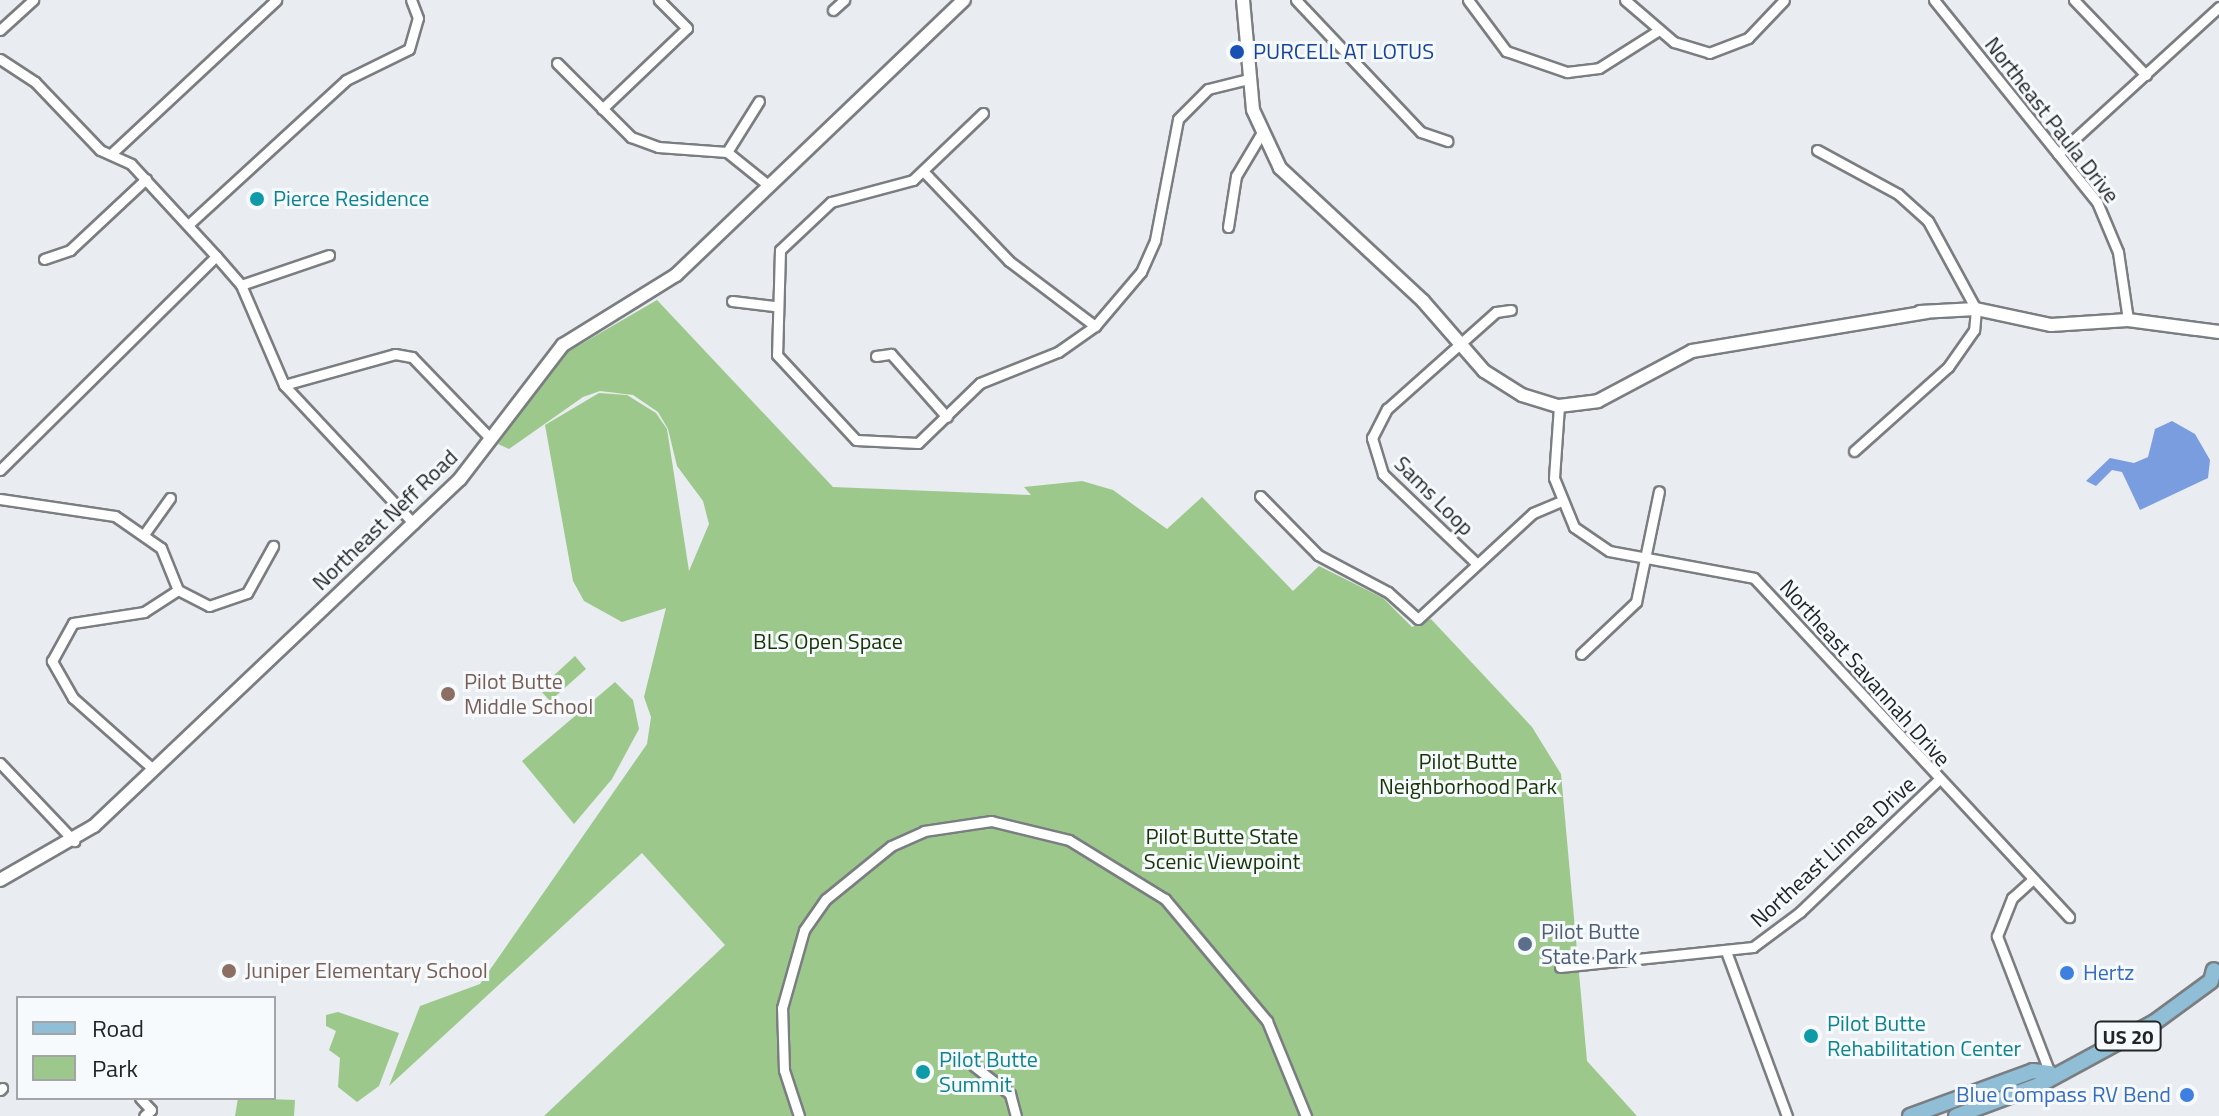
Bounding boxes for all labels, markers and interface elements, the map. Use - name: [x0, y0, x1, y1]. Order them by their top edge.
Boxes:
- street label: Northeast Paula Drive: [1979, 32, 2125, 208]
- place label: PURCELL AT LOTUS: [1253, 39, 1434, 65]
- marker: PURCELL AT LOTUS: [1228, 43, 1246, 61]
- place label: Pierce Residence: [273, 186, 429, 212]
- marker: Pierce Residence: [248, 190, 266, 208]
- street label: Northeast Neff Road: [307, 444, 463, 596]
- street label: Sams Loop: [1389, 451, 1479, 541]
- street label: Northeast Savannah Drive: [1774, 574, 1956, 772]
- park label: BLS Open Space: [753, 629, 903, 655]
- place label: Pilot Butte Middle School: [464, 668, 593, 720]
- marker: Pilot Butte Middle School: [439, 685, 457, 703]
- park label: Pilot Butte Neighborhood Park: [1379, 748, 1557, 800]
- street label: Northeast Linnea Drive: [1745, 771, 1921, 933]
- park label: Pilot Butte State Scenic Viewpoint: [1144, 823, 1300, 874]
- place label: Pilot Butte State Park: [1541, 918, 1640, 970]
- marker: Pilot Butte State Park: [1516, 935, 1534, 953]
- place label: Juniper Elementary School: [245, 958, 488, 984]
- place label: Hertz: [2083, 960, 2134, 986]
- marker: Juniper Elementary School: [220, 962, 238, 980]
- marker: Hertz: [2058, 964, 2076, 982]
- legend: [16, 996, 276, 1100]
- text: Road: [92, 1010, 144, 1046]
- place label: Pilot Butte Rehabilitation Center: [1827, 1010, 2021, 1062]
- road number: US 20: [2094, 1020, 2162, 1052]
- marker: Pilot Butte Rehabilitation Center: [1802, 1027, 1820, 1045]
- place label: Pilot Butte Summit: [939, 1046, 1038, 1098]
- text: Park: [92, 1050, 138, 1086]
- marker: Pilot Butte Summit: [914, 1063, 932, 1081]
- place label: Blue Compass RV Bend: [1956, 1082, 2171, 1108]
- marker: Blue Compass RV Bend: [2178, 1086, 2196, 1104]

